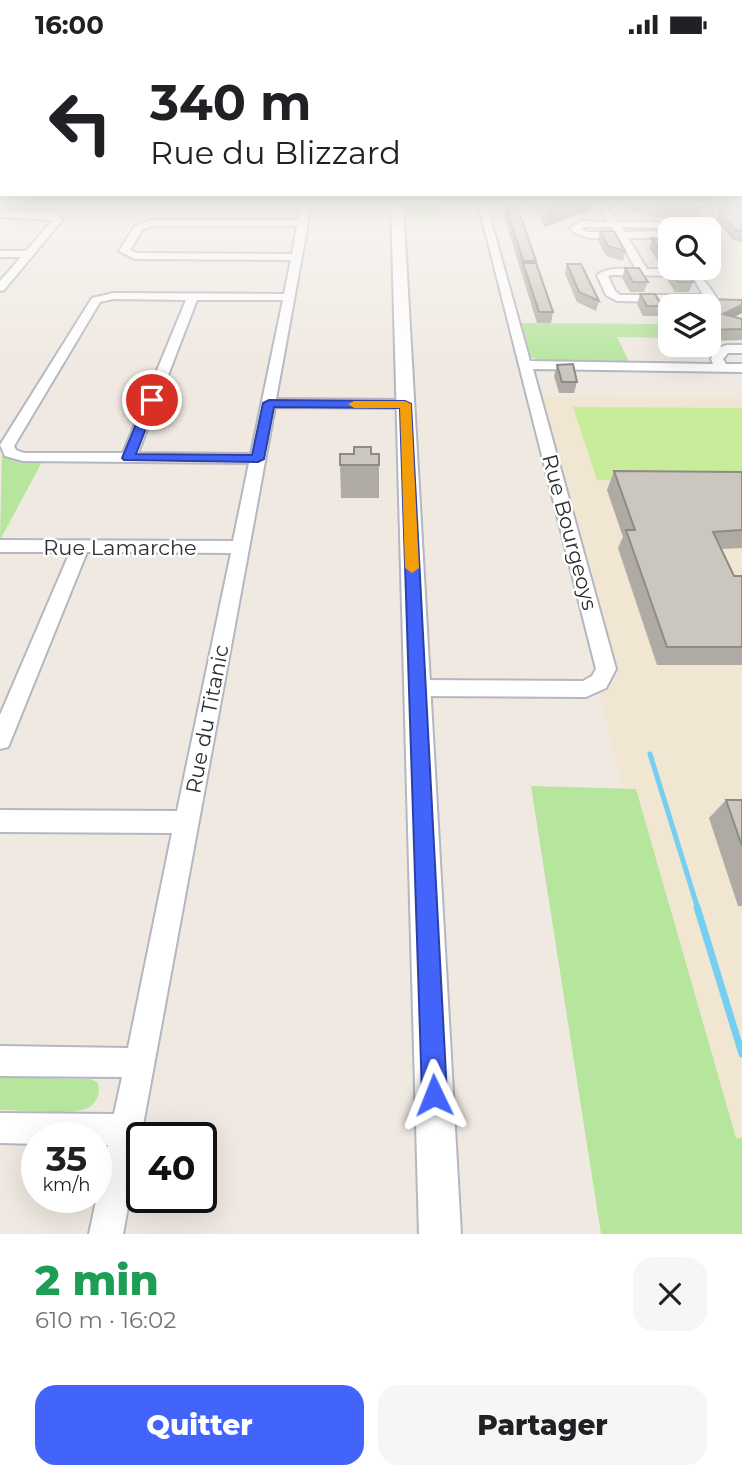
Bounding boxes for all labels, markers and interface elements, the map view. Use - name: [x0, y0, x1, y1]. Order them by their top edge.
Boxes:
- text: 16:00: [35, 9, 104, 41]
- text: 340 m: [150, 73, 311, 132]
- icon: left: [35, 77, 126, 168]
- text: Rue du Blizzard: [150, 133, 401, 172]
- map controls: [658, 217, 721, 357]
- button: search: [658, 217, 721, 280]
- button: layers: [658, 294, 721, 357]
- pin: [122, 370, 182, 430]
- icon: arrive: [133, 381, 171, 419]
- street label: Rue Bourgeoys: [537, 451, 603, 613]
- street label: Rue Lamarche: [43, 535, 197, 560]
- street label: Rue du Titanic: [180, 642, 234, 796]
- position arrow: [397, 1058, 471, 1132]
- speed limit sign: 40: [126, 1122, 217, 1213]
- text: 35: [46, 1137, 87, 1180]
- text: km/h: [42, 1174, 91, 1196]
- text: 2 min: [35, 1254, 159, 1306]
- button: close: [633, 1257, 707, 1331]
- text: 610 m · 16:02: [35, 1306, 176, 1334]
- button: Quitter: [35, 1385, 364, 1465]
- button: Partager: [378, 1385, 707, 1465]

